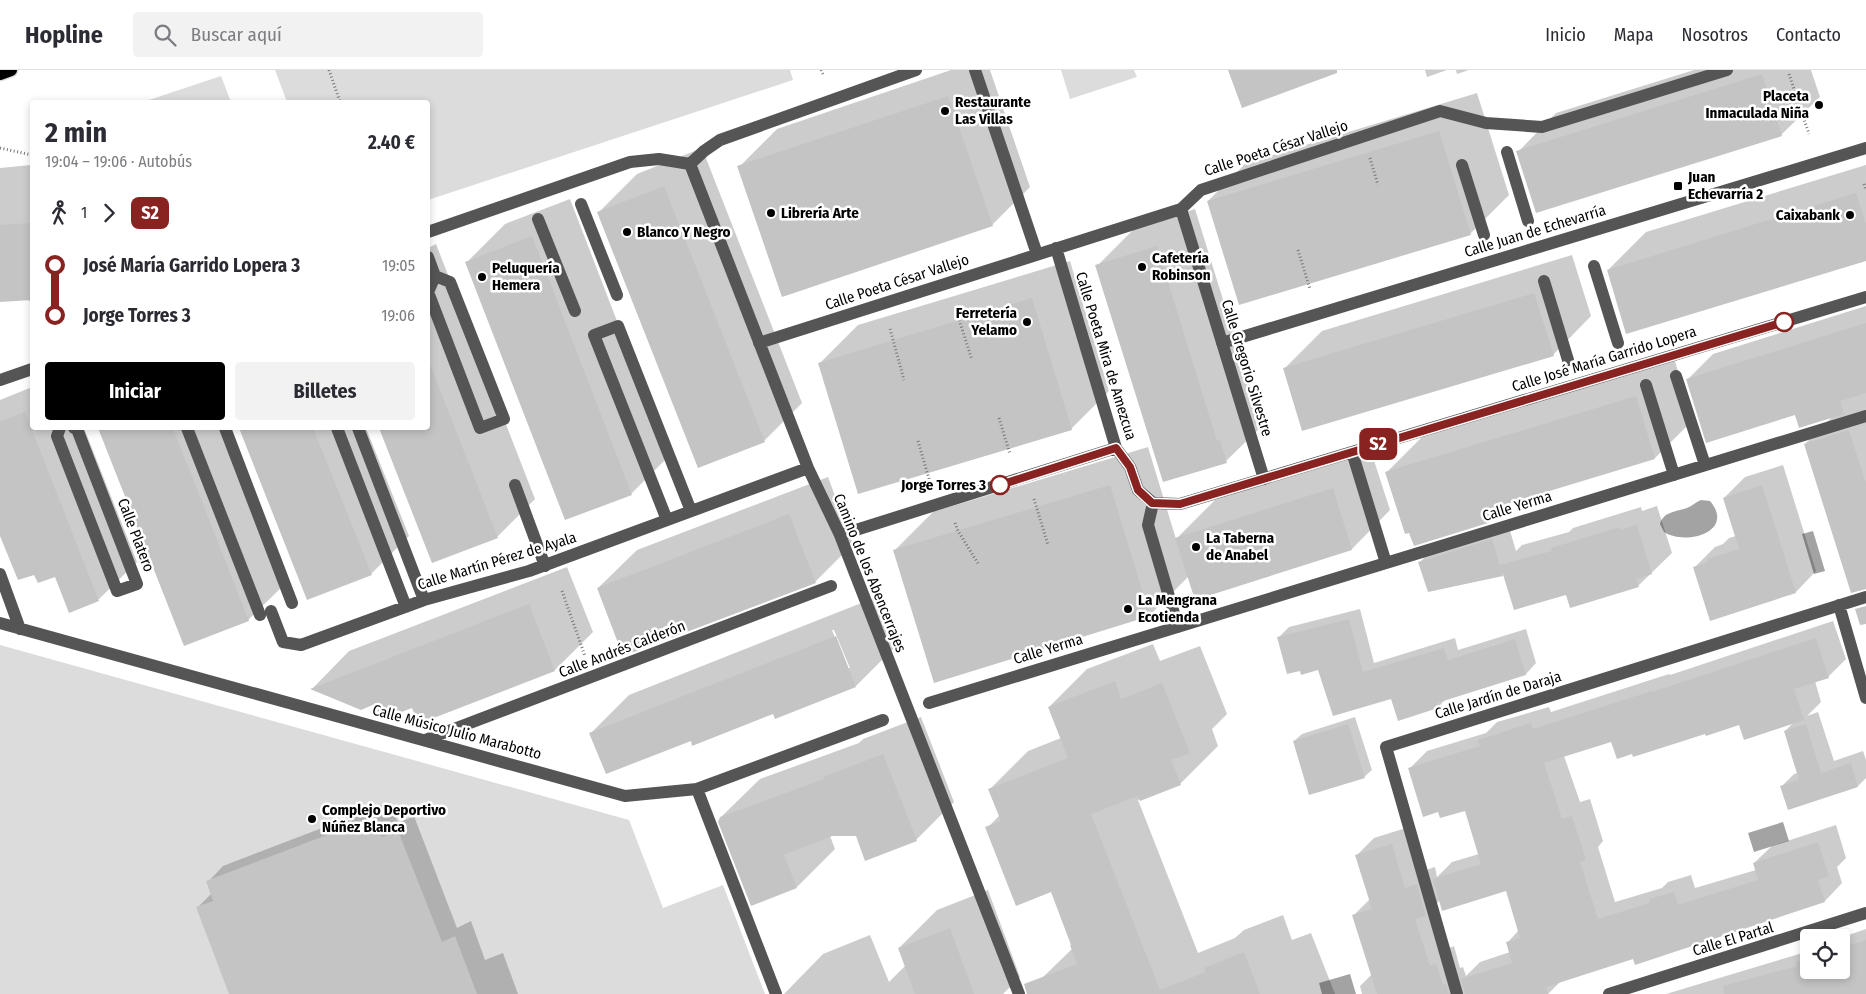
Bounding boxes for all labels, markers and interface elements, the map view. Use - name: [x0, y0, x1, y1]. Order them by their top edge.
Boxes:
- search box: [133, 12, 483, 57]
- text: Hopline: [25, 21, 103, 49]
- icon: search: [151, 21, 179, 49]
- text: Buscar aquí: [191, 23, 282, 46]
- text: Inicio: [1545, 24, 1586, 46]
- text: Mapa: [1614, 24, 1654, 46]
- text: Nosotros: [1682, 24, 1748, 46]
- text: Contacto: [1776, 24, 1841, 46]
- place label: Placeta Inmaculada Niña: [1706, 87, 1810, 122]
- place label: Restaurante Las Villas: [955, 93, 1031, 128]
- marker: Placeta Inmaculada Niña: [1813, 99, 1825, 111]
- marker: Restaurante Las Villas: [939, 105, 951, 117]
- text: 2 min: [45, 116, 107, 149]
- street label: Calle Poeta César Vallejo: [1202, 116, 1350, 180]
- text: 2.40 €: [368, 131, 415, 154]
- text: 19:04 – 19:06 · Autobús: [45, 152, 192, 171]
- place label: Juan Echevarría 2: [1687, 168, 1763, 203]
- marker: Juan Echevarría 2: [1672, 180, 1684, 192]
- icon: walk: [45, 199, 73, 227]
- icon: forward: [95, 199, 123, 227]
- street label: Calle Juan de Echevarría: [1462, 201, 1608, 261]
- text: S2: [141, 202, 159, 224]
- text: 1: [81, 203, 87, 222]
- place label: Librería Arte: [781, 204, 859, 222]
- place label: Caixabank: [1776, 206, 1840, 224]
- marker: Librería Arte: [765, 207, 777, 219]
- marker: Caixabank: [1844, 209, 1856, 221]
- place label: Blanco Y Negro: [637, 223, 730, 241]
- marker: Blanco Y Negro: [621, 226, 633, 238]
- place label: Cafetería Robinson: [1152, 249, 1211, 284]
- street label: Calle Poeta César Vallejo: [823, 250, 971, 314]
- text: José María Garrido Lopera 3: [83, 254, 300, 277]
- text: 19:05: [382, 256, 415, 275]
- place label: Peluquería Hemera: [492, 259, 560, 294]
- marker: Cafetería Robinson: [1136, 261, 1148, 273]
- street label: Calle Poeta Mira de Amezcua: [1072, 270, 1140, 442]
- marker: Peluquería Hemera: [476, 271, 488, 283]
- street label: Calle Gregorio Silvestre: [1218, 297, 1276, 439]
- text: Jorge Torres 3: [83, 304, 191, 327]
- place label: Ferretería Yelamo: [956, 304, 1018, 339]
- text: 19:06: [381, 306, 415, 325]
- unlabelled marker: [1774, 312, 1794, 332]
- marker: Ferretería Yelamo: [1021, 316, 1033, 328]
- street label: Calle José María Garrido Lopera: [1510, 322, 1698, 396]
- button: Iniciar: [45, 362, 225, 420]
- button: Billetes: [235, 362, 415, 420]
- line badge: S2: [1356, 428, 1400, 460]
- text: S2: [1369, 433, 1387, 455]
- marker: Jorge Torres 3: [990, 475, 1010, 495]
- place label: Jorge Torres 3: [900, 476, 986, 494]
- street label: Calle Yerma: [1480, 487, 1554, 525]
- street label: Camino de los Abencerrajes: [830, 491, 910, 655]
- street label: Calle Platero: [114, 496, 158, 574]
- street label: Calle Martín Pérez de Ayala: [415, 528, 579, 594]
- place label: La Taberna de Anabel: [1206, 529, 1275, 564]
- marker: La Taberna de Anabel: [1190, 541, 1202, 553]
- place label: La Mengrana Ecotienda: [1138, 591, 1218, 626]
- marker: La Mengrana Ecotienda: [1122, 603, 1134, 615]
- street label: Calle Andrés Calderón: [556, 617, 688, 681]
- street label: Calle Yerma: [1011, 630, 1085, 668]
- street label: Calle Jardín de Daraja: [1433, 667, 1563, 723]
- street label: Calle Músico Julio Marabotto: [370, 701, 544, 763]
- place label: Complejo Deportivo Núñez Blanca: [322, 801, 446, 836]
- marker: Complejo Deportivo Núñez Blanca: [306, 813, 318, 825]
- street label: Calle El Partal: [1690, 918, 1776, 960]
- map controls: [1800, 929, 1850, 979]
- button: locate: [1800, 929, 1850, 979]

